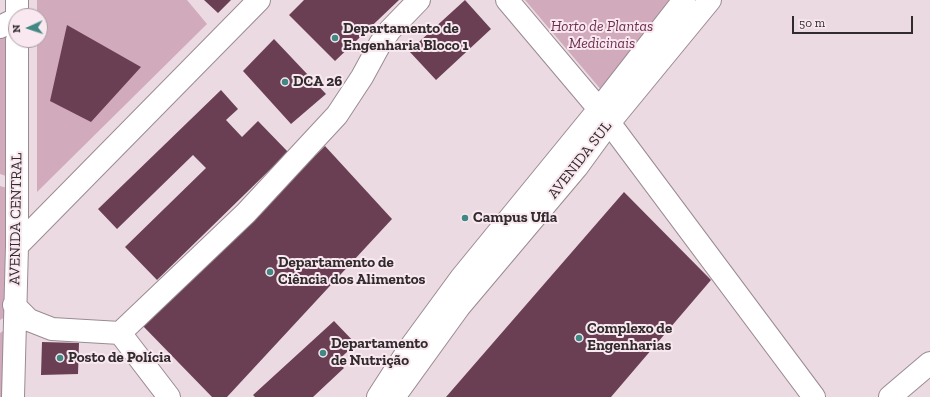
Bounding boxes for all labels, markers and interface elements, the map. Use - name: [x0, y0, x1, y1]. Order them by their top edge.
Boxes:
- north arrow: [8, 8, 48, 48]
- scale bar: [794, 8, 915, 34]
- text: 50 m: [799, 16, 825, 30]
- park label: Horto de Plantas Medicinais: [551, 18, 653, 53]
- place label: Departamento de Engenharia Bloco 1: [343, 20, 468, 55]
- text: N: [10, 24, 23, 33]
- marker: Departamento de Engenharia Bloco 1: [330, 33, 340, 43]
- place label: DCA 26: [293, 73, 342, 91]
- marker: DCA 26: [280, 77, 290, 87]
- street label: AVENIDA SUL: [544, 118, 616, 202]
- street label: AVENIDA CENTRAL: [6, 153, 26, 285]
- place label: Campus Ufla: [473, 209, 557, 227]
- marker: Campus Ufla: [460, 213, 470, 223]
- place label: Departamento de Ciência dos Alimentos: [278, 254, 425, 289]
- marker: Departamento de Ciência dos Alimentos: [265, 267, 275, 277]
- place label: Complexo de Engenharias: [587, 320, 672, 355]
- marker: Complexo de Engenharias: [574, 333, 584, 343]
- place label: Departamento de Nutrição: [331, 335, 428, 370]
- marker: Departamento de Nutrição: [318, 348, 328, 358]
- place label: Posto de Polícia: [68, 349, 171, 367]
- marker: Posto de Polícia: [55, 353, 65, 363]

